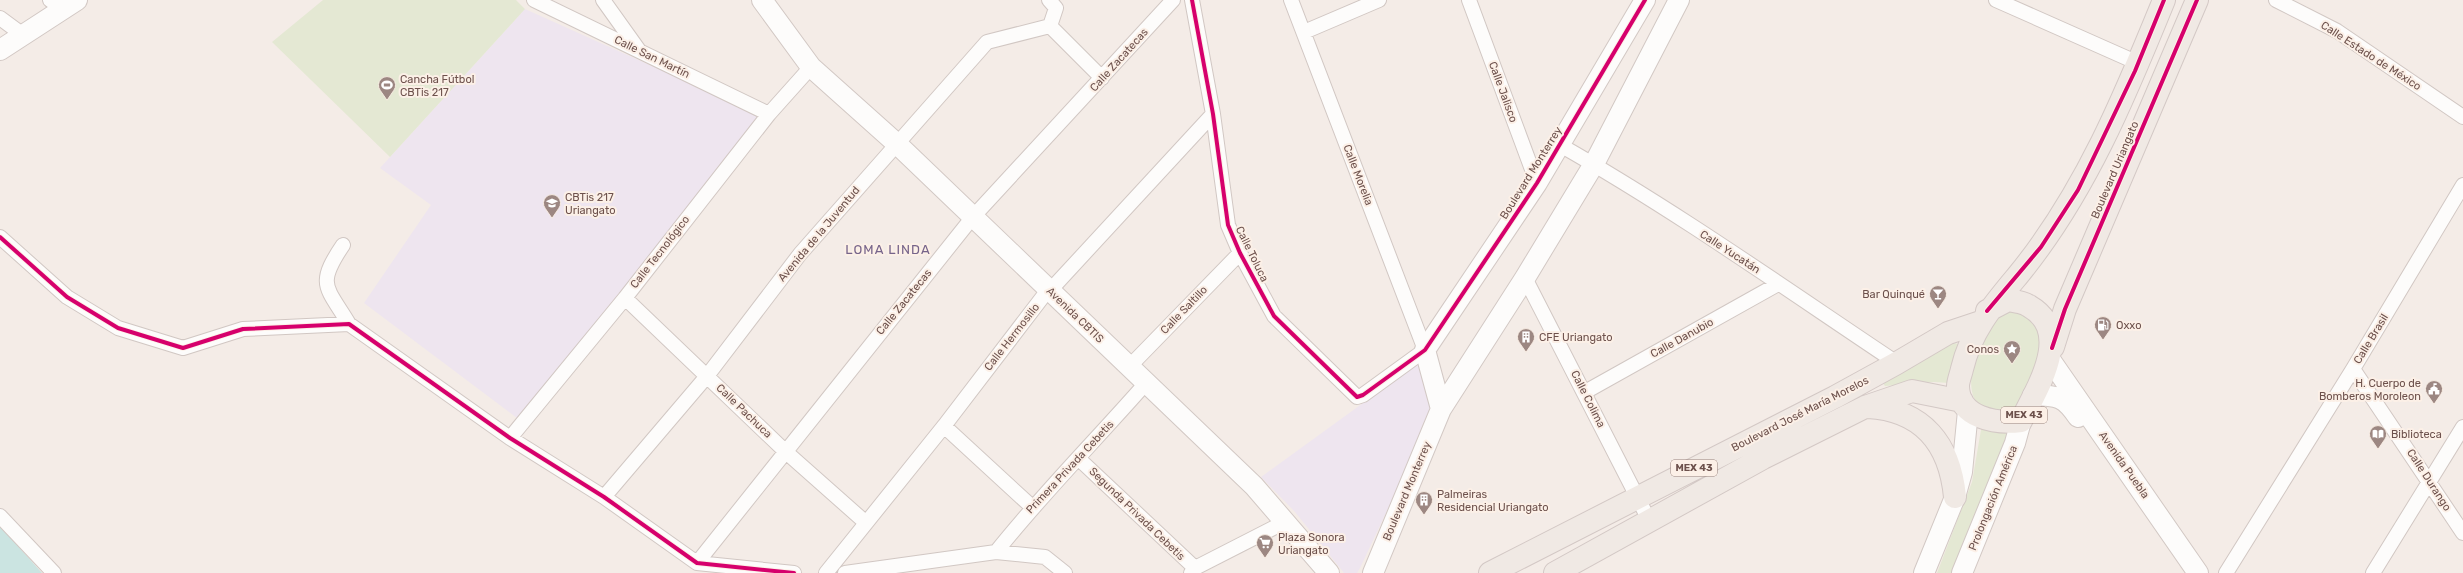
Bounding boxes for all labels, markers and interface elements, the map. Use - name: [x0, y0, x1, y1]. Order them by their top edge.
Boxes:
- street label: Calle Estado de México: [2318, 19, 2424, 93]
- street label: Calle Zacatecas: [1087, 25, 1151, 94]
- street label: Calle San Martín: [612, 33, 692, 81]
- street label: Calle Jalisco: [1486, 60, 1520, 124]
- place label: Cancha Fútbol CBTis 217: [400, 73, 474, 99]
- sports icon: Cancha Fútbol CBTis 217: [377, 75, 397, 100]
- street label: Boulevard Uriangato: [2089, 119, 2141, 221]
- street label: Boulevard Monterrey: [1497, 124, 1565, 222]
- street label: Calle Morelia: [1340, 143, 1376, 207]
- street label: Avenida de la Juventud: [775, 184, 863, 284]
- place label: CBTis 217 Uriangato: [565, 191, 616, 217]
- school or university icon: CBTis 217 Uriangato: [542, 193, 562, 218]
- street label: Calle Tecnológico: [628, 213, 692, 291]
- street label: Calle Toluca: [1233, 224, 1271, 284]
- street label: Calle Yucatán: [1697, 228, 1763, 276]
- district label: LOMA LINDA: [845, 242, 931, 257]
- street label: Calle Zacatecas: [874, 266, 935, 337]
- street label: Calle Saltillo: [1158, 283, 1210, 337]
- street label: Avenida CBTIS: [1044, 284, 1106, 346]
- bar icon: Bar Quinqué: [1928, 284, 1948, 309]
- place label: Bar Quinqué: [1862, 288, 1925, 301]
- street label: Calle Hermosillo: [982, 301, 1042, 373]
- street label: Calle Brasil: [2351, 312, 2391, 366]
- street label: Calle Danubio: [1648, 315, 1716, 361]
- fuel station icon: Oxxo: [2093, 315, 2113, 340]
- place label: Oxxo: [2116, 319, 2141, 332]
- building icon: CFE Uriangato: [1516, 327, 1536, 352]
- place label: CFE Uriangato: [1539, 331, 1613, 344]
- place icon: Conos: [2002, 339, 2022, 364]
- place label: Conos: [1967, 343, 1999, 356]
- street label: Calle Colima: [1568, 368, 1608, 430]
- street label: Boulevard José María Morelos: [1729, 373, 1871, 454]
- place label: H. Cuerpo de Bomberos Moroleon: [2319, 377, 2421, 403]
- public building icon: H. Cuerpo de Bomberos Moroleon: [2424, 379, 2444, 404]
- street label: Calle Pachuca: [714, 381, 774, 441]
- road number: MEX 43: [2001, 407, 2047, 423]
- street label: Primera Privada Cebetis: [1023, 417, 1117, 516]
- library icon: Biblioteca: [2368, 424, 2388, 449]
- place label: Biblioteca: [2391, 428, 2442, 441]
- street label: Avenida Puebla: [2096, 429, 2152, 501]
- street label: Boulevard Monterrey: [1380, 439, 1434, 543]
- street label: Prolongación América: [1966, 444, 2020, 552]
- street label: Calle Durango: [2404, 446, 2454, 514]
- road number: MEX 43: [1671, 460, 1717, 476]
- street label: Segunda Privada Cebetis: [1086, 465, 1188, 563]
- place label: Palmeiras Residencial Uriangato: [1437, 488, 1549, 514]
- building icon: Palmeiras Residencial Uriangato: [1414, 490, 1434, 515]
- place label: Plaza Sonora Uriangato: [1278, 531, 1344, 557]
- supermarket icon: Plaza Sonora Uriangato: [1255, 533, 1275, 558]

